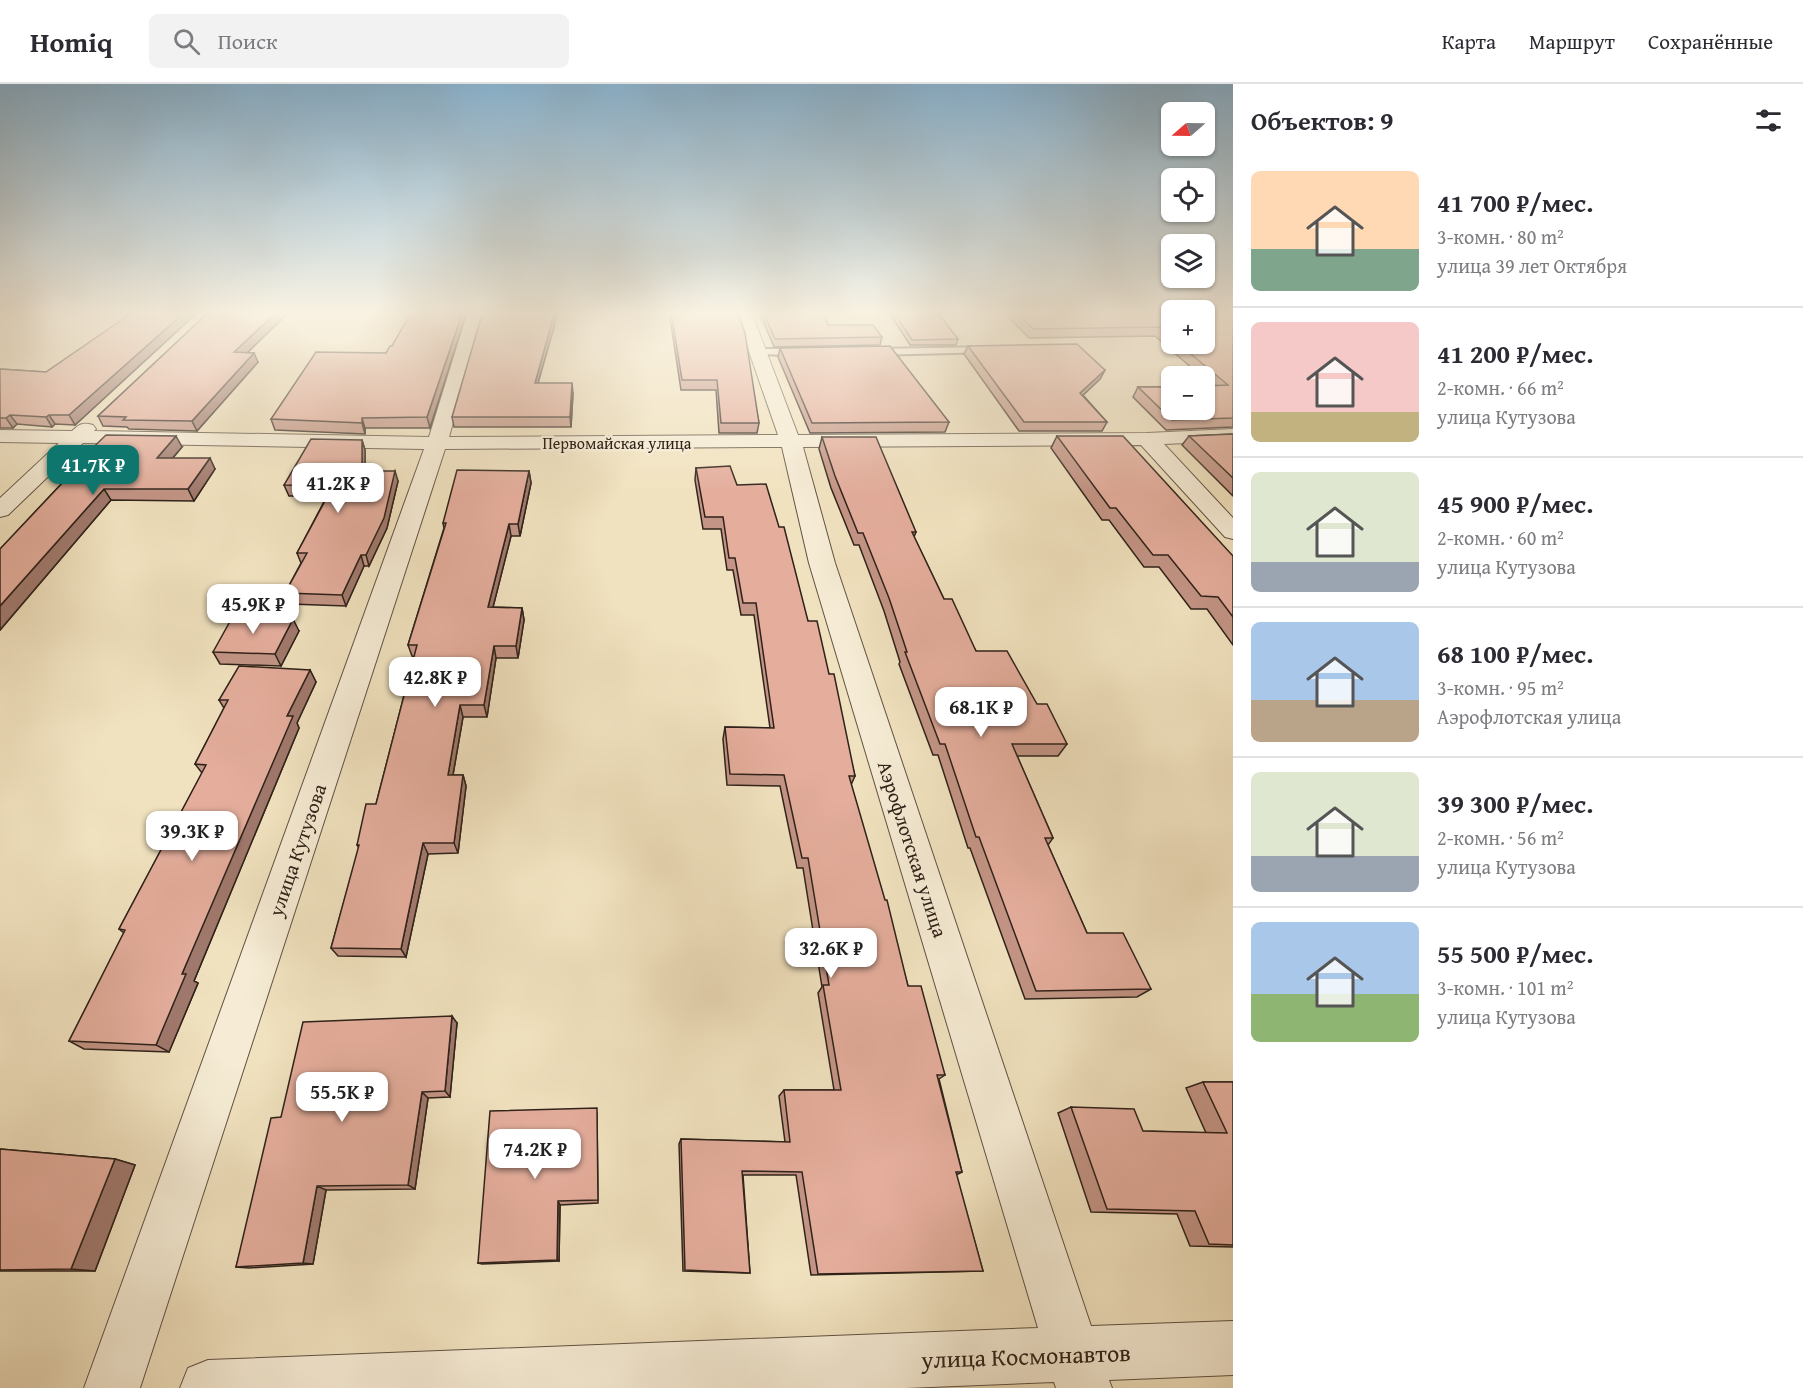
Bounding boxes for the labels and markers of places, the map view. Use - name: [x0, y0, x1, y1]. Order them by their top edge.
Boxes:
- pin: 41.7K ₽: [38, 445, 148, 496]
- pin: 41.2K ₽: [283, 463, 393, 514]
- pin: 45.9K ₽: [198, 584, 308, 635]
- pin: 42.8K ₽: [380, 657, 490, 708]
- pin: 68.1K ₽: [926, 687, 1036, 738]
- pin: 39.3K ₽: [137, 811, 247, 862]
- pin: 32.6K ₽: [776, 928, 886, 979]
- pin: 55.5K ₽: [287, 1072, 397, 1123]
- pin: 74.2K ₽: [480, 1129, 590, 1180]

